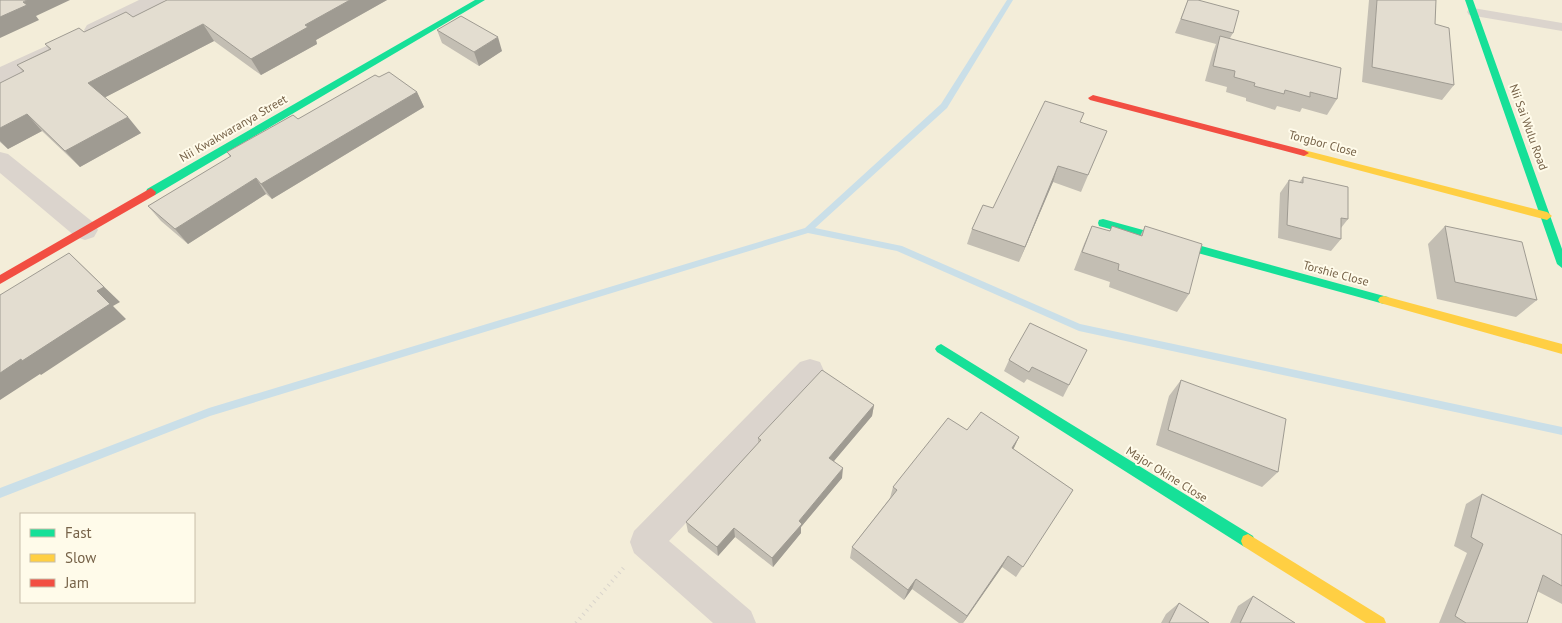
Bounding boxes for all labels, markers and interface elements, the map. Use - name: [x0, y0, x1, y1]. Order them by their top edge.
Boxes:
- street label: Nii Sai Wulu Road: [1506, 82, 1552, 172]
- street label: Nii Kwakwaranya Street: [177, 91, 289, 165]
- street label: Torgbor Close: [1287, 127, 1359, 159]
- street label: Torshie Close: [1301, 257, 1371, 289]
- street label: Major Okine Close: [1123, 443, 1211, 505]
- legend: [20, 513, 195, 603]
- text: Fast: [65, 523, 92, 542]
- text: Slow: [65, 548, 96, 567]
- text: Jam: [64, 573, 89, 592]

